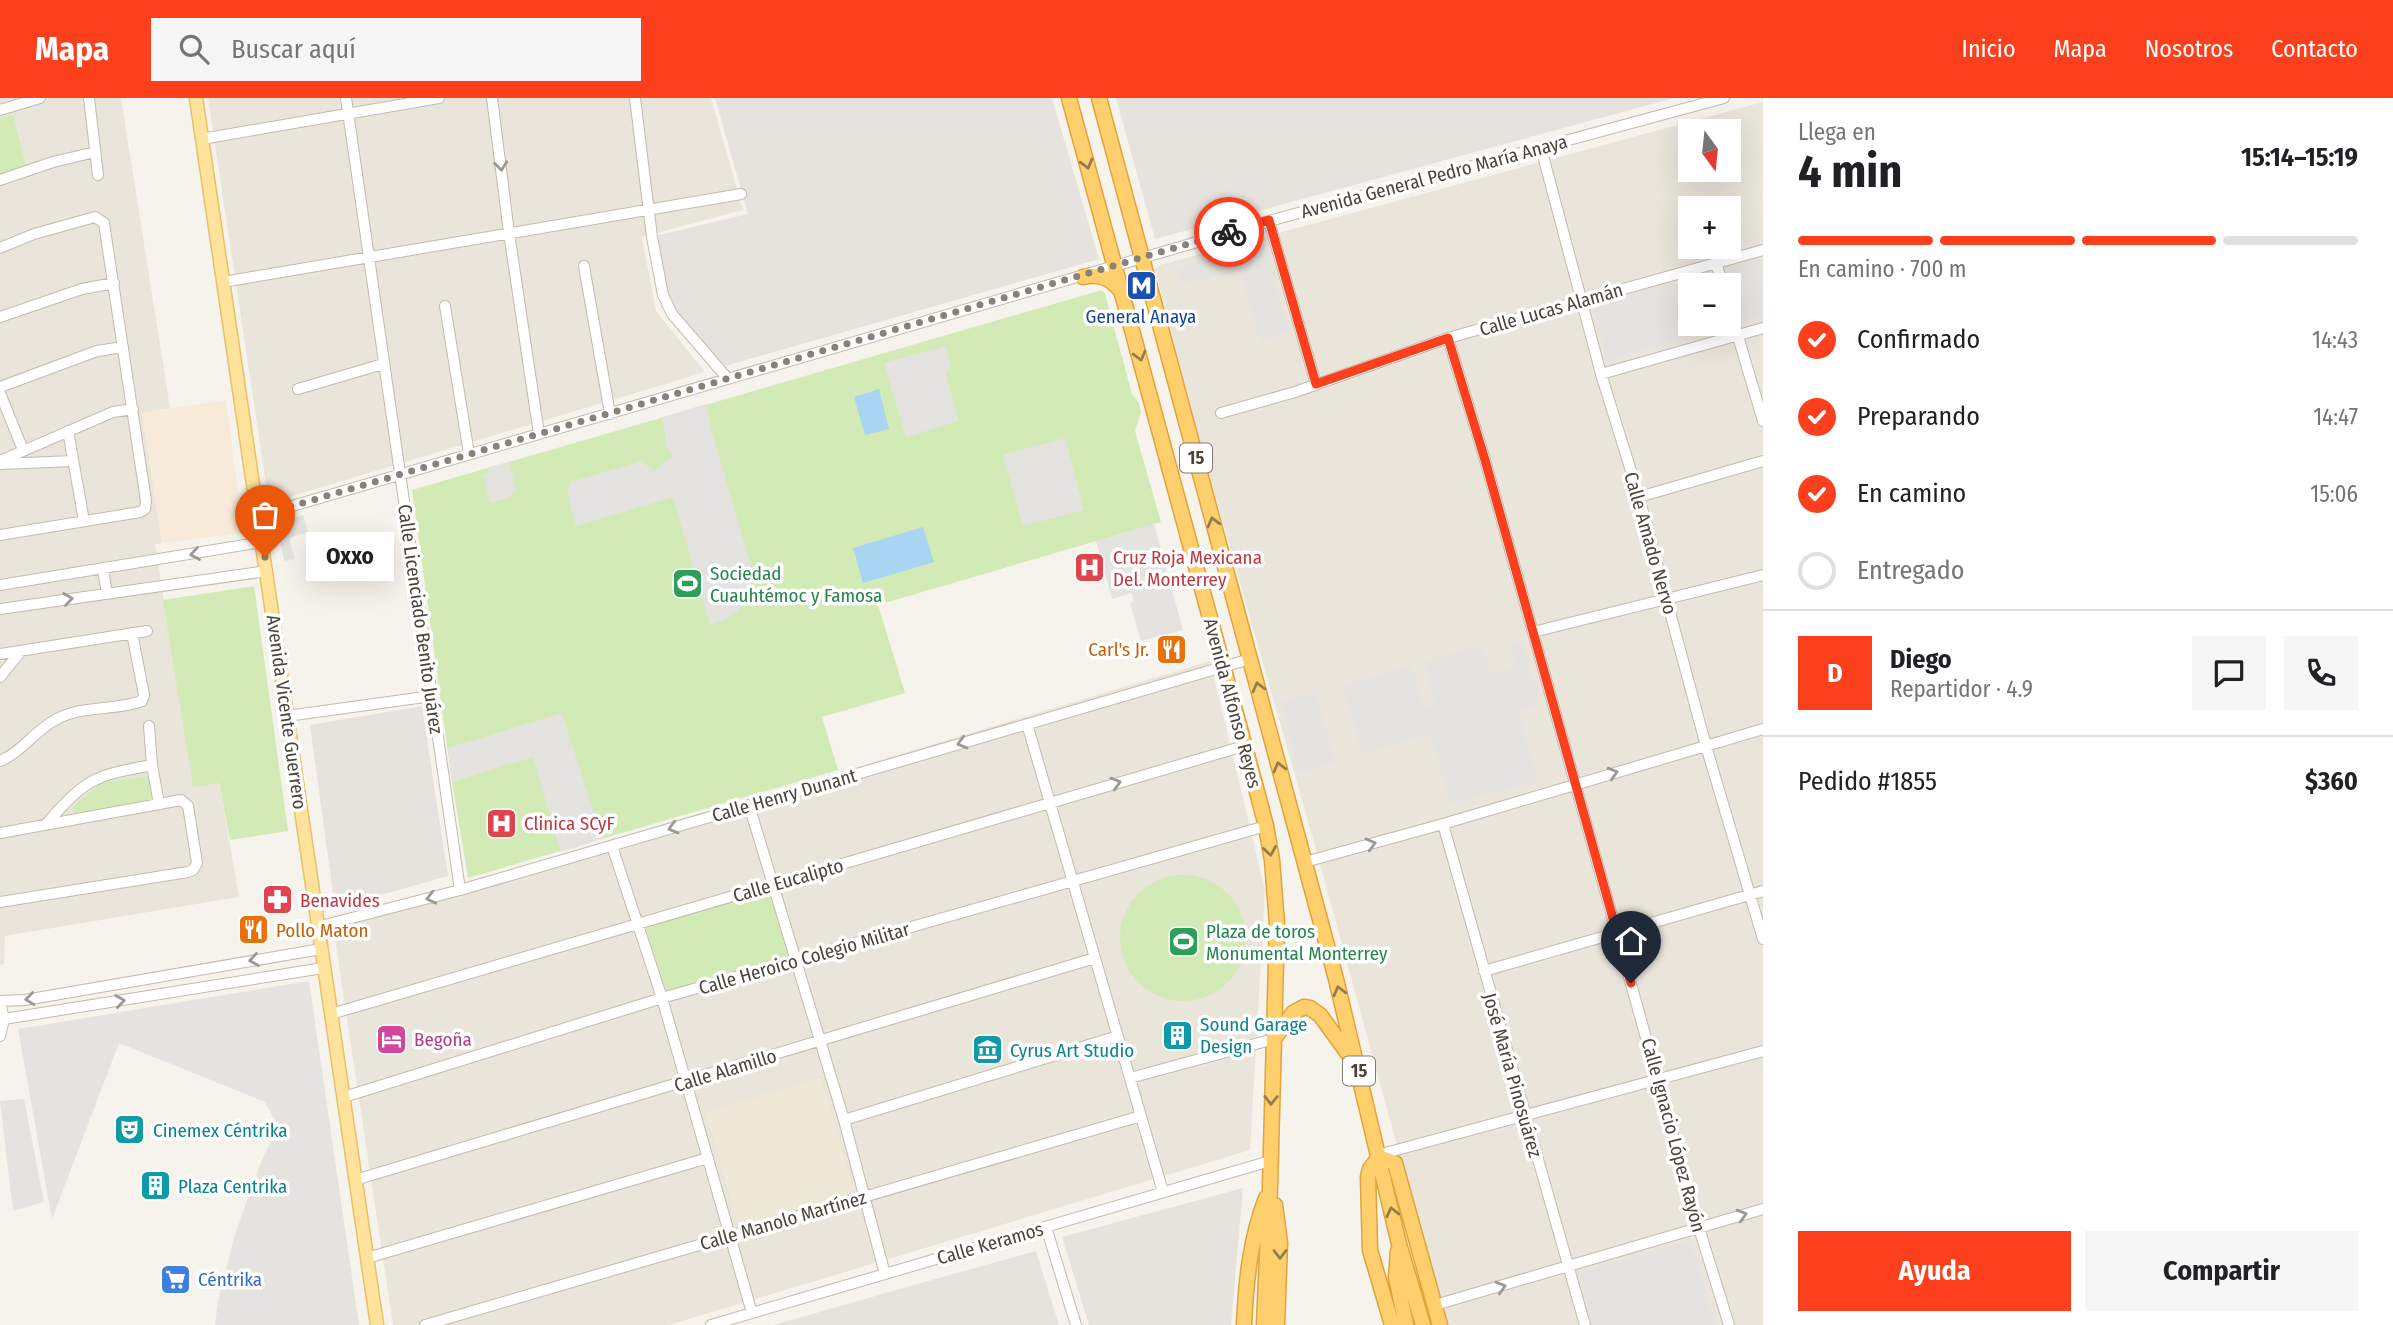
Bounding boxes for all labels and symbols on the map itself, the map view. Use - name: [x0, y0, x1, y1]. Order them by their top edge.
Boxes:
- north arrow: [1678, 119, 1741, 182]
- street label: Avenida General Pedro María Anaya: [1298, 130, 1570, 223]
- one-way arrow: [1079, 158, 1093, 170]
- one-way arrow: [493, 160, 508, 171]
- courier: [1194, 197, 1264, 267]
- metro station icon: General Anaya: [1124, 268, 1158, 302]
- street label: Calle Lucas Alamán: [1477, 278, 1626, 341]
- place label: General Anaya: [1086, 305, 1196, 328]
- one-way arrow: [1132, 350, 1146, 362]
- road number: 15: [1180, 444, 1212, 472]
- street label: Calle Amado Nervo: [1619, 469, 1682, 617]
- pin: [235, 485, 295, 557]
- street label: Calle Licenciado Benito Juárez: [393, 503, 448, 736]
- one-way arrow: [1207, 516, 1222, 528]
- callout: Oxxo: [307, 532, 394, 582]
- one-way arrow: [189, 546, 201, 561]
- place label: Cruz Roja Mexicana Del. Monterrey: [1113, 546, 1262, 591]
- hospital icon: Cruz Roja Mexicana Del. Monterrey: [1073, 551, 1107, 585]
- place label: Sociedad Cuauhtémoc y Famosa: [710, 562, 882, 607]
- sports icon: Sociedad Cuauhtémoc y Famosa: [670, 567, 704, 601]
- one-way arrow: [62, 592, 73, 607]
- street label: Avenida Vicente Guerrero: [261, 613, 312, 811]
- street label: Avenida Alfonso Reyes: [1199, 616, 1266, 791]
- restaurant icon: Carl's Jr.: [1155, 632, 1189, 666]
- place label: Carl's Jr.: [1088, 638, 1149, 661]
- one-way arrow: [1252, 681, 1266, 693]
- one-way arrow: [956, 735, 968, 750]
- one-way arrow: [1273, 761, 1287, 773]
- street label: Calle Henry Dunant: [709, 764, 860, 827]
- one-way arrow: [1606, 767, 1618, 782]
- one-way arrow: [1109, 777, 1121, 792]
- hospital icon: Clinica SCyF: [484, 806, 518, 840]
- place label: Clinica SCyF: [524, 812, 615, 835]
- one-way arrow: [667, 819, 679, 834]
- one-way arrow: [1365, 838, 1377, 852]
- one-way arrow: [1262, 845, 1277, 857]
- street label: Calle Eucalipto: [730, 854, 846, 907]
- pharmacy icon: Benavides: [260, 883, 294, 917]
- place label: Benavides: [300, 889, 380, 912]
- one-way arrow: [425, 890, 437, 904]
- pin: [1601, 911, 1661, 983]
- restaurant icon: Pollo Maton: [236, 913, 270, 947]
- street label: Calle Heroico Colegio Militar: [696, 917, 913, 1000]
- place label: Pollo Maton: [276, 919, 369, 942]
- place label: Plaza de toros Monumental Monterrey: [1206, 920, 1388, 965]
- sports icon: Plaza de toros Monumental Monterrey: [1166, 925, 1200, 959]
- one-way arrow: [248, 952, 260, 967]
- one-way arrow: [1333, 985, 1347, 997]
- street label: José María Pinosuárez: [1478, 990, 1547, 1161]
- one-way arrow: [24, 991, 35, 1006]
- one-way arrow: [114, 994, 126, 1009]
- place label: Sound Garage Design: [1200, 1013, 1307, 1058]
- building icon: Sound Garage Design: [1160, 1018, 1194, 1052]
- hotel icon: Begoña: [374, 1022, 408, 1056]
- place label: Begoña: [414, 1028, 472, 1051]
- museum icon: Cyrus Art Studio: [970, 1033, 1004, 1067]
- street label: Calle Ignacio López Rayón: [1637, 1036, 1710, 1235]
- place label: Cyrus Art Studio: [1010, 1039, 1134, 1062]
- street label: Calle Alamillo: [671, 1044, 779, 1097]
- road number: 15: [1343, 1056, 1375, 1086]
- one-way arrow: [1264, 1095, 1279, 1106]
- theatre icon: Cinemex Céntrika: [113, 1113, 147, 1147]
- place label: Cinemex Céntrika: [153, 1119, 288, 1142]
- building icon: Plaza Centrika: [138, 1169, 172, 1203]
- place label: Plaza Centrika: [178, 1175, 287, 1198]
- street label: Calle Manolo Martínez: [697, 1186, 869, 1255]
- one-way arrow: [1385, 1206, 1400, 1218]
- one-way arrow: [1736, 1209, 1748, 1223]
- street label: Calle Keramos: [934, 1217, 1046, 1270]
- one-way arrow: [1272, 1250, 1288, 1260]
- supermarket icon: Céntrika: [158, 1262, 192, 1296]
- place label: Céntrika: [198, 1268, 262, 1291]
- one-way arrow: [1495, 1280, 1507, 1295]

